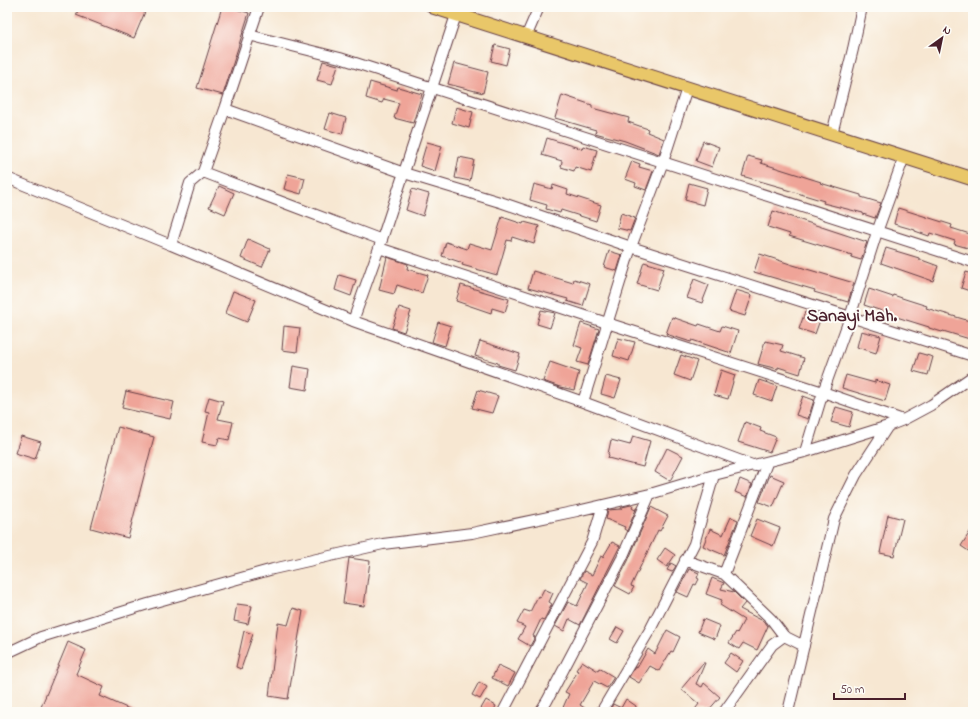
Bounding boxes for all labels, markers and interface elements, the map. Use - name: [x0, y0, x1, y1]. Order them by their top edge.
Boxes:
- north arrow: [922, 18, 962, 58]
- text: N: [939, 22, 954, 39]
- district label: Sanayi Mah.: [807, 304, 898, 331]
- scale bar: [834, 675, 905, 701]
- text: 50 m: [840, 681, 864, 699]

